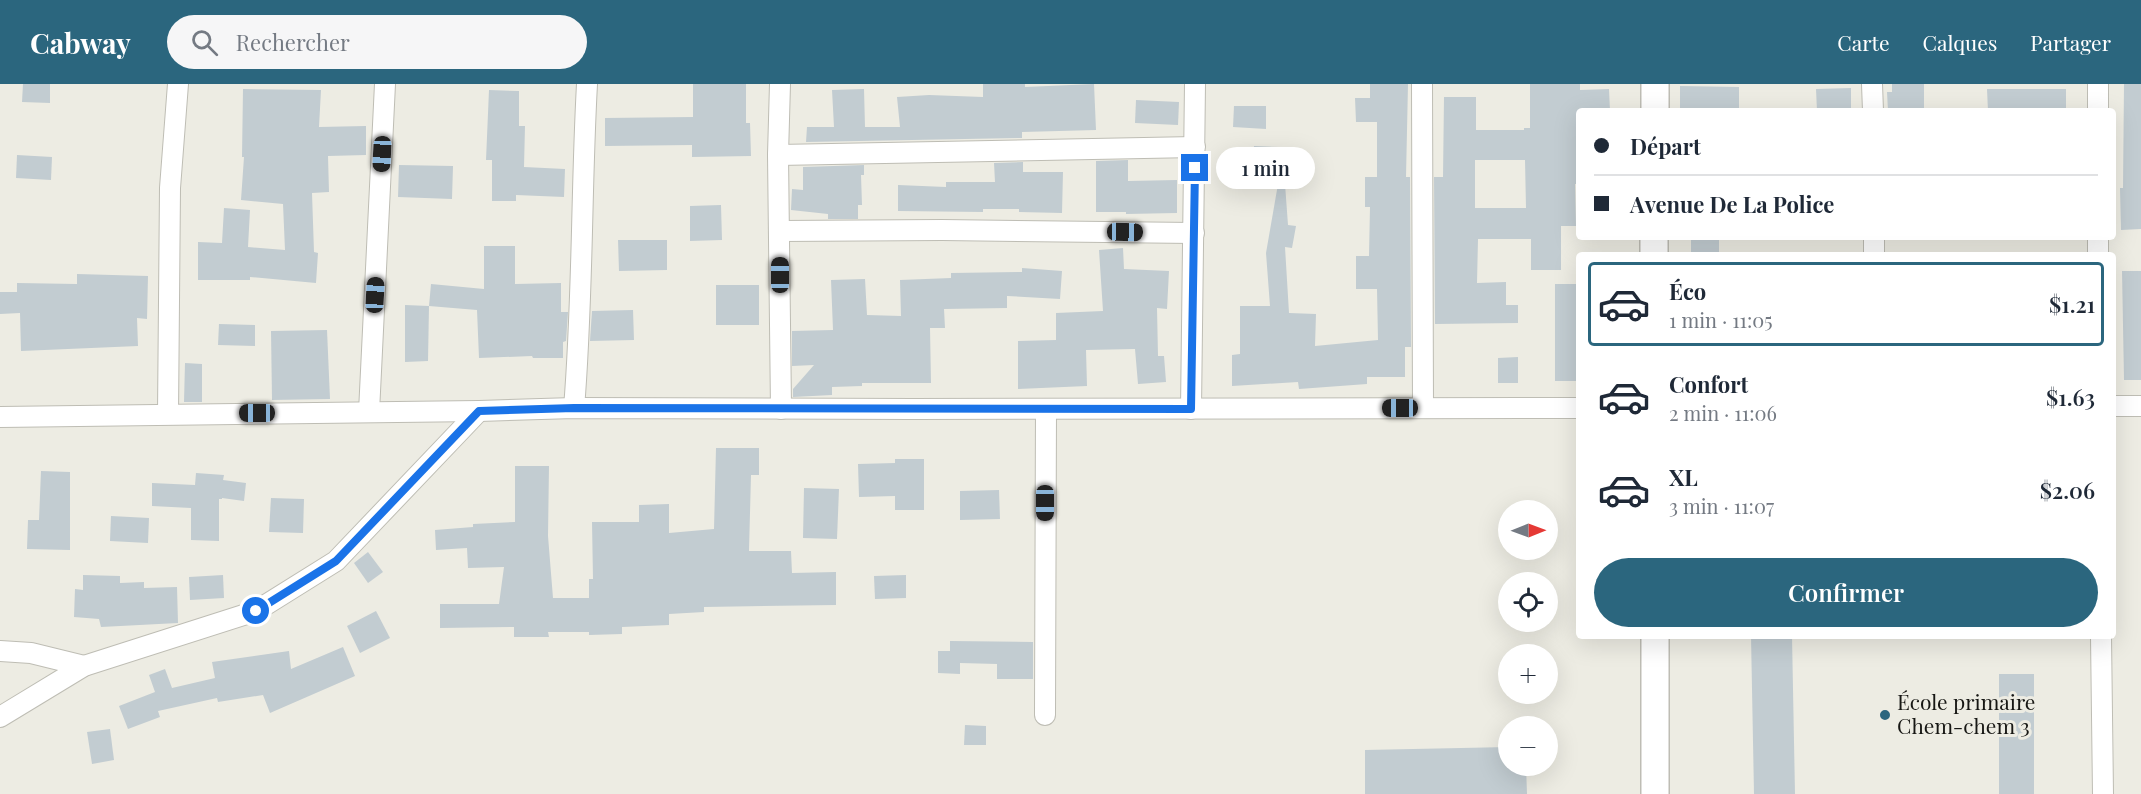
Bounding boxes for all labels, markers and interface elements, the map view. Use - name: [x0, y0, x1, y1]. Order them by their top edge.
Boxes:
- search box: [167, 15, 587, 69]
- text: Cabway: [30, 24, 131, 61]
- icon: search: [188, 26, 221, 59]
- text: Rechercher: [236, 27, 350, 57]
- text: Carte: [1837, 28, 1890, 56]
- text: Calques: [1923, 28, 1997, 56]
- text: Partager: [2030, 28, 2111, 56]
- text: Départ: [1630, 131, 1701, 161]
- car: [372, 136, 392, 172]
- callout: 1 min: [1216, 147, 1315, 189]
- route end: [1181, 154, 1208, 181]
- text: 1 min: [1241, 154, 1290, 181]
- text: Avenue De La Police: [1630, 189, 1834, 219]
- car: [1107, 223, 1143, 241]
- car: [771, 257, 789, 293]
- text: Éco: [1669, 276, 1706, 306]
- car: [365, 277, 385, 313]
- icon: car: [1597, 277, 1651, 331]
- text: $1.21: [2049, 289, 2095, 319]
- text: 1 min · 11:05: [1669, 306, 1773, 333]
- text: Confort: [1669, 369, 1748, 399]
- icon: car: [1597, 370, 1651, 424]
- text: $1.63: [2046, 382, 2095, 412]
- car: [1382, 399, 1418, 417]
- text: 2 min · 11:06: [1669, 399, 1777, 426]
- car: [239, 404, 275, 422]
- text: XL: [1669, 462, 1698, 492]
- icon: car: [1597, 463, 1651, 517]
- text: $2.06: [2040, 475, 2095, 505]
- car: [1036, 485, 1054, 521]
- text: 3 min · 11:07: [1669, 492, 1774, 519]
- north arrow: [1498, 500, 1558, 560]
- map controls: [1498, 500, 1558, 776]
- button: Confirmer: [1594, 558, 2098, 627]
- button: locate: [1498, 572, 1558, 632]
- route start: [242, 597, 269, 624]
- button: +: [1498, 644, 1558, 704]
- place label: École primaire Chem-chem 3: [1897, 687, 2035, 739]
- marker: École primaire Chem-chem 3: [1878, 708, 1892, 722]
- button: −: [1498, 716, 1558, 776]

